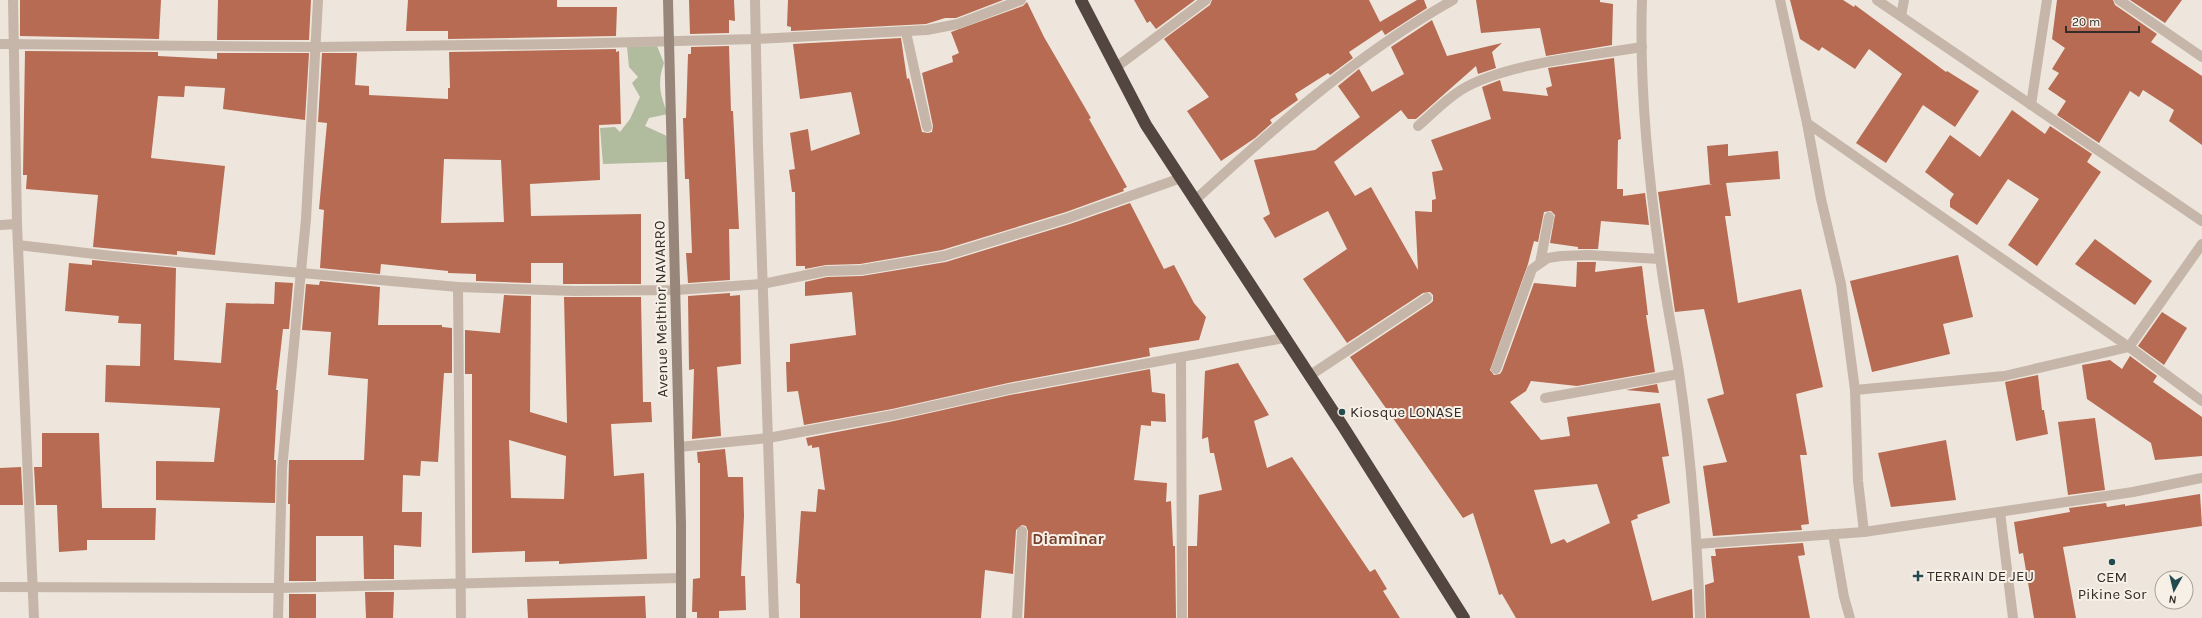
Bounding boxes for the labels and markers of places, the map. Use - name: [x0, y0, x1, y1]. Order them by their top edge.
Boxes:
- place label: Kiosque LONASE: [1350, 403, 1462, 421]
- marker: Kiosque LONASE: [1337, 407, 1347, 417]
- marker: CEM Pikine Sor: [2107, 557, 2117, 567]
- place label: TERRAIN DE JEU: [1927, 567, 2034, 585]
- place label: CEM Pikine Sor: [2078, 568, 2147, 603]
- marker: TERRAIN DE JEU: [1912, 570, 1924, 582]

